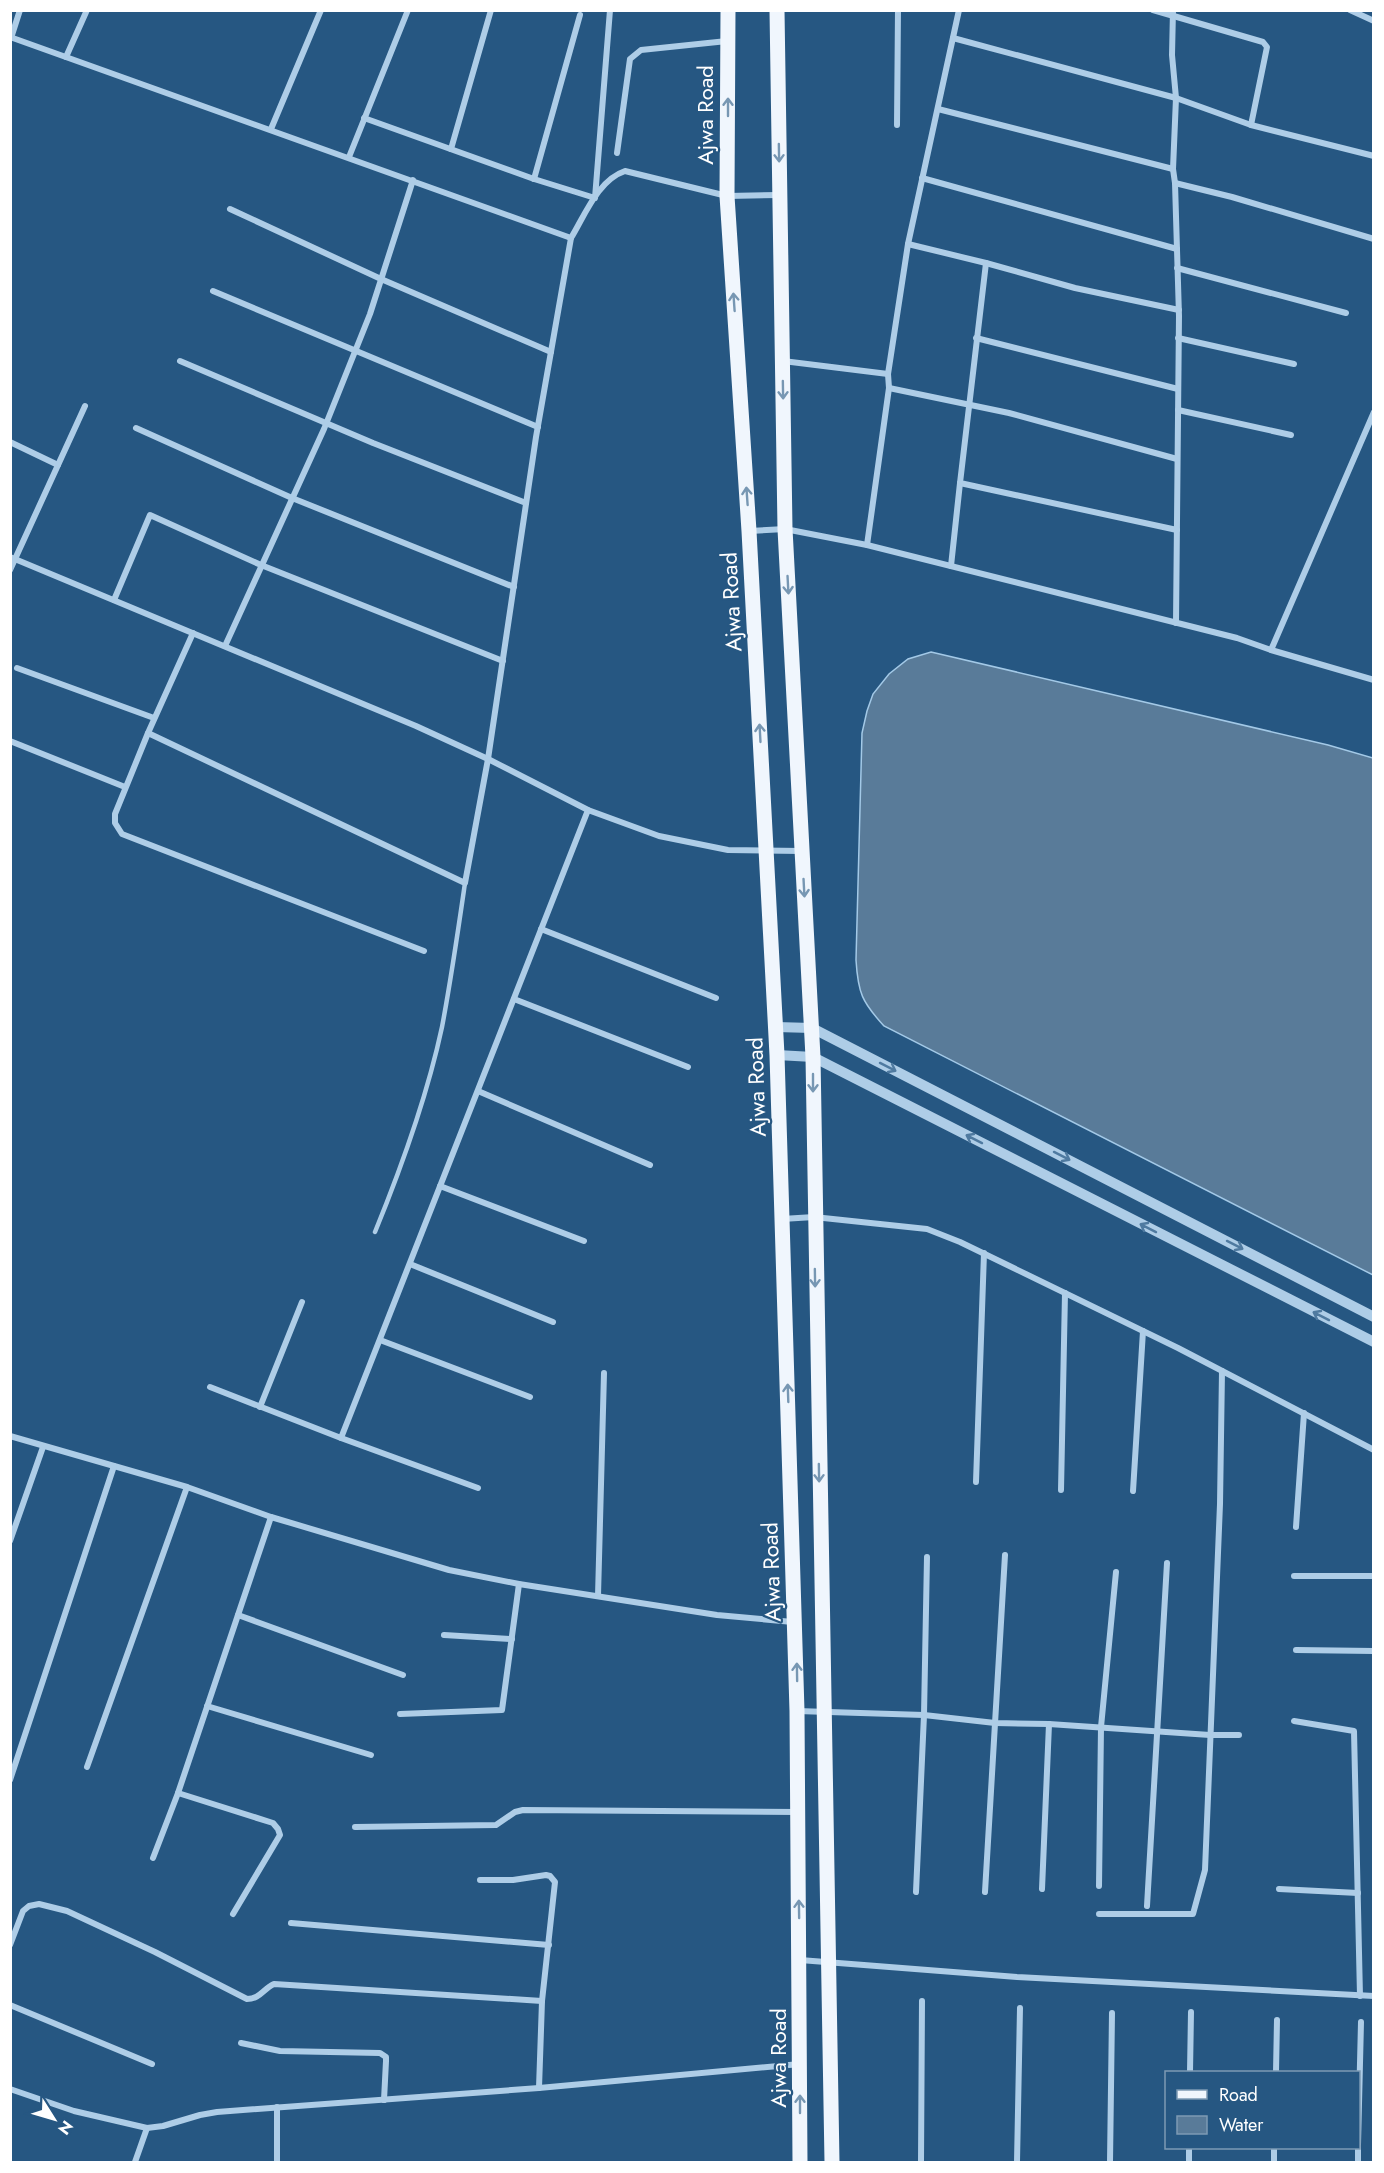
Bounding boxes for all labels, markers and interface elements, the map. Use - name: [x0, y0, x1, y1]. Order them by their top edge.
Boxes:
- street label: Ajwa Road: [689, 65, 721, 165]
- one-way arrow: [722, 98, 734, 118]
- one-way arrow: [773, 142, 785, 162]
- one-way arrow: [729, 292, 740, 312]
- one-way arrow: [777, 379, 788, 399]
- one-way arrow: [741, 487, 752, 507]
- street label: Ajwa Road: [712, 551, 750, 653]
- one-way arrow: [783, 574, 794, 594]
- one-way arrow: [755, 724, 766, 744]
- one-way arrow: [799, 877, 810, 897]
- street label: Ajwa Road: [738, 1037, 774, 1137]
- one-way arrow: [879, 1061, 896, 1073]
- one-way arrow: [807, 1072, 819, 1092]
- one-way arrow: [965, 1133, 983, 1144]
- one-way arrow: [1052, 1151, 1070, 1162]
- one-way arrow: [1139, 1221, 1157, 1233]
- one-way arrow: [1226, 1240, 1244, 1252]
- one-way arrow: [809, 1267, 821, 1287]
- one-way arrow: [1313, 1310, 1331, 1321]
- one-way arrow: [782, 1384, 794, 1404]
- one-way arrow: [813, 1462, 824, 1482]
- street label: Ajwa Road: [753, 1522, 789, 1622]
- one-way arrow: [791, 1663, 802, 1683]
- one-way arrow: [794, 1900, 805, 1920]
- street label: Ajwa Road: [762, 2008, 794, 2108]
- legend: [1165, 2071, 1360, 2149]
- text: Road: [1219, 2082, 1258, 2108]
- north arrow: [24, 2089, 84, 2149]
- one-way arrow: [794, 2095, 806, 2115]
- text: Water: [1219, 2112, 1264, 2138]
- text: N: [53, 2116, 79, 2140]

